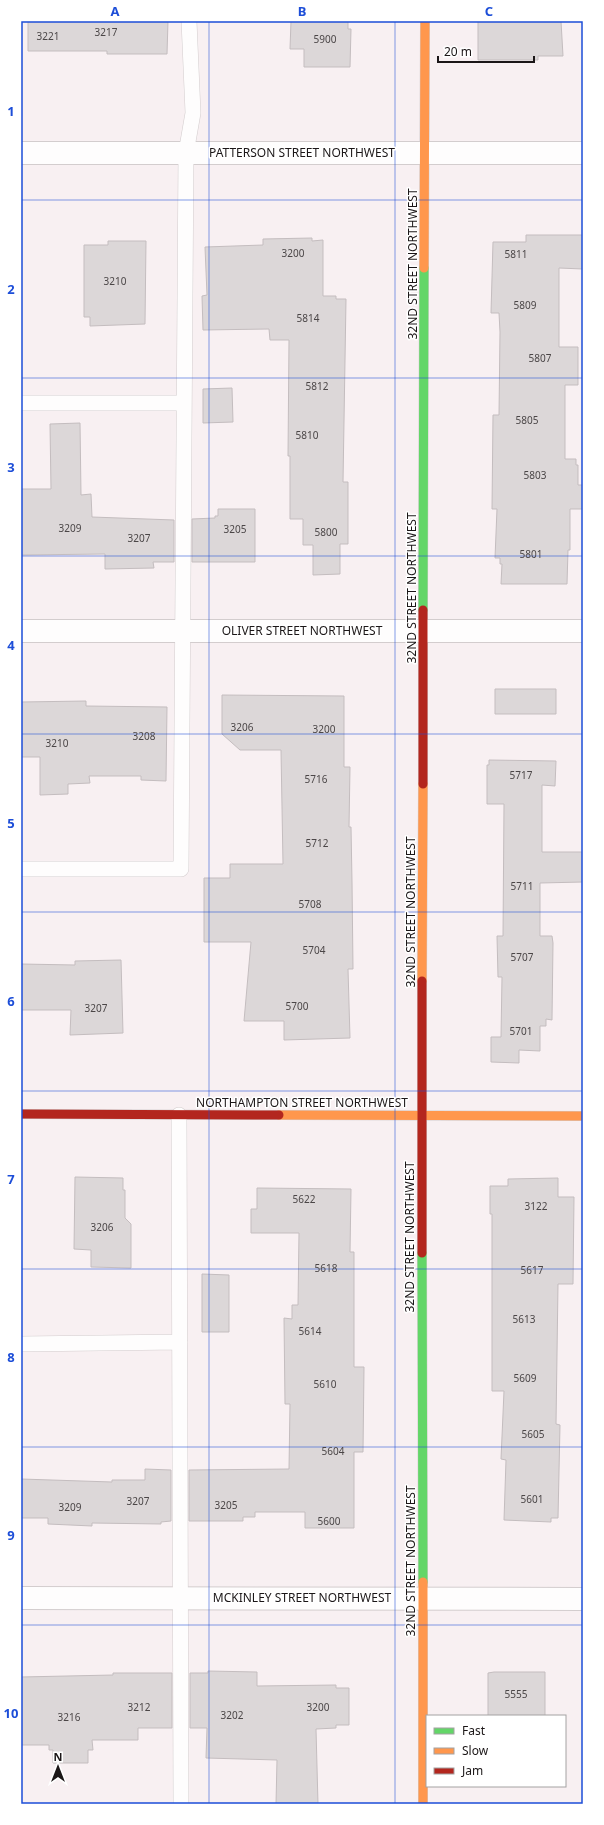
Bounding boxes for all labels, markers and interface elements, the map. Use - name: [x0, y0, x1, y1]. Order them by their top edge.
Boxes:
- text: A: [111, 2, 120, 20]
- text: B: [298, 2, 306, 20]
- text: C: [485, 2, 493, 20]
- house number: 3217: [95, 25, 118, 39]
- house number: 3221: [37, 29, 59, 43]
- house number: 5900: [314, 32, 337, 46]
- scale bar: [438, 38, 534, 64]
- text: 20 m: [444, 43, 472, 60]
- text: 1: [7, 102, 15, 120]
- street label: PATTERSON STREET NORTHWEST: [209, 144, 395, 161]
- street label: 32ND STREET NORTHWEST: [404, 188, 421, 340]
- house number: 3200: [282, 246, 305, 260]
- house number: 5811: [505, 247, 527, 261]
- house number: 3210: [104, 274, 127, 288]
- text: 2: [7, 280, 15, 298]
- house number: 5809: [514, 298, 537, 312]
- house number: 5814: [297, 311, 320, 325]
- house number: 5807: [529, 351, 552, 365]
- house number: 5812: [306, 379, 329, 393]
- house number: 5805: [516, 413, 539, 427]
- house number: 5810: [296, 428, 319, 442]
- text: 3: [7, 458, 15, 476]
- house number: 5803: [524, 468, 547, 482]
- street label: 32ND STREET NORTHWEST: [403, 512, 420, 664]
- house number: 3209: [59, 521, 82, 535]
- house number: 3205: [224, 522, 247, 536]
- house number: 5800: [315, 525, 338, 539]
- house number: 3207: [128, 531, 151, 545]
- house number: 5801: [520, 547, 542, 561]
- street label: OLIVER STREET NORTHWEST: [222, 622, 383, 639]
- text: 4: [7, 636, 15, 654]
- house number: 3206: [231, 720, 254, 734]
- house number: 3200: [313, 722, 336, 736]
- house number: 3208: [133, 729, 156, 743]
- house number: 3210: [46, 736, 69, 750]
- house number: 5717: [510, 768, 533, 782]
- house number: 5716: [305, 772, 328, 786]
- text: 5: [7, 814, 15, 832]
- house number: 5712: [306, 836, 329, 850]
- street label: 32ND STREET NORTHWEST: [402, 836, 419, 988]
- house number: 5711: [511, 879, 533, 893]
- house number: 5708: [299, 897, 322, 911]
- house number: 5704: [303, 943, 326, 957]
- house number: 5707: [511, 950, 534, 964]
- text: 6: [7, 992, 15, 1010]
- house number: 5700: [286, 999, 309, 1013]
- house number: 3207: [85, 1001, 108, 1015]
- house number: 5701: [510, 1024, 532, 1038]
- street label: NORTHAMPTON STREET NORTHWEST: [196, 1094, 408, 1111]
- street label: 32ND STREET NORTHWEST: [401, 1161, 418, 1313]
- text: 7: [7, 1170, 15, 1188]
- house number: 5622: [293, 1192, 316, 1206]
- house number: 3122: [525, 1199, 548, 1213]
- house number: 3206: [91, 1220, 114, 1234]
- house number: 5618: [315, 1261, 338, 1275]
- house number: 5617: [521, 1263, 544, 1277]
- house number: 5613: [513, 1312, 536, 1326]
- house number: 5614: [299, 1324, 322, 1338]
- text: 8: [7, 1348, 15, 1366]
- house number: 5609: [514, 1371, 537, 1385]
- house number: 5610: [314, 1377, 337, 1391]
- house number: 5605: [522, 1427, 545, 1441]
- house number: 5604: [322, 1444, 345, 1458]
- street label: 32ND STREET NORTHWEST: [402, 1485, 419, 1637]
- house number: 5601: [521, 1492, 543, 1506]
- house number: 3207: [127, 1494, 150, 1508]
- house number: 3205: [215, 1498, 238, 1512]
- house number: 3209: [59, 1500, 82, 1514]
- house number: 5600: [318, 1514, 341, 1528]
- text: 9: [7, 1526, 15, 1544]
- street label: MCKINLEY STREET NORTHWEST: [213, 1589, 392, 1606]
- house number: 5555: [505, 1687, 528, 1701]
- house number: 3212: [128, 1700, 151, 1714]
- house number: 3200: [307, 1700, 330, 1714]
- text: 10: [4, 1704, 18, 1722]
- house number: 3202: [221, 1708, 244, 1722]
- house number: 3216: [58, 1710, 81, 1724]
- legend: [426, 1715, 566, 1787]
- text: Fast: [462, 1722, 486, 1739]
- text: Slow: [462, 1742, 489, 1759]
- north arrow: [38, 1747, 78, 1787]
- text: N: [54, 1749, 62, 1764]
- text: Jam: [461, 1762, 483, 1779]

